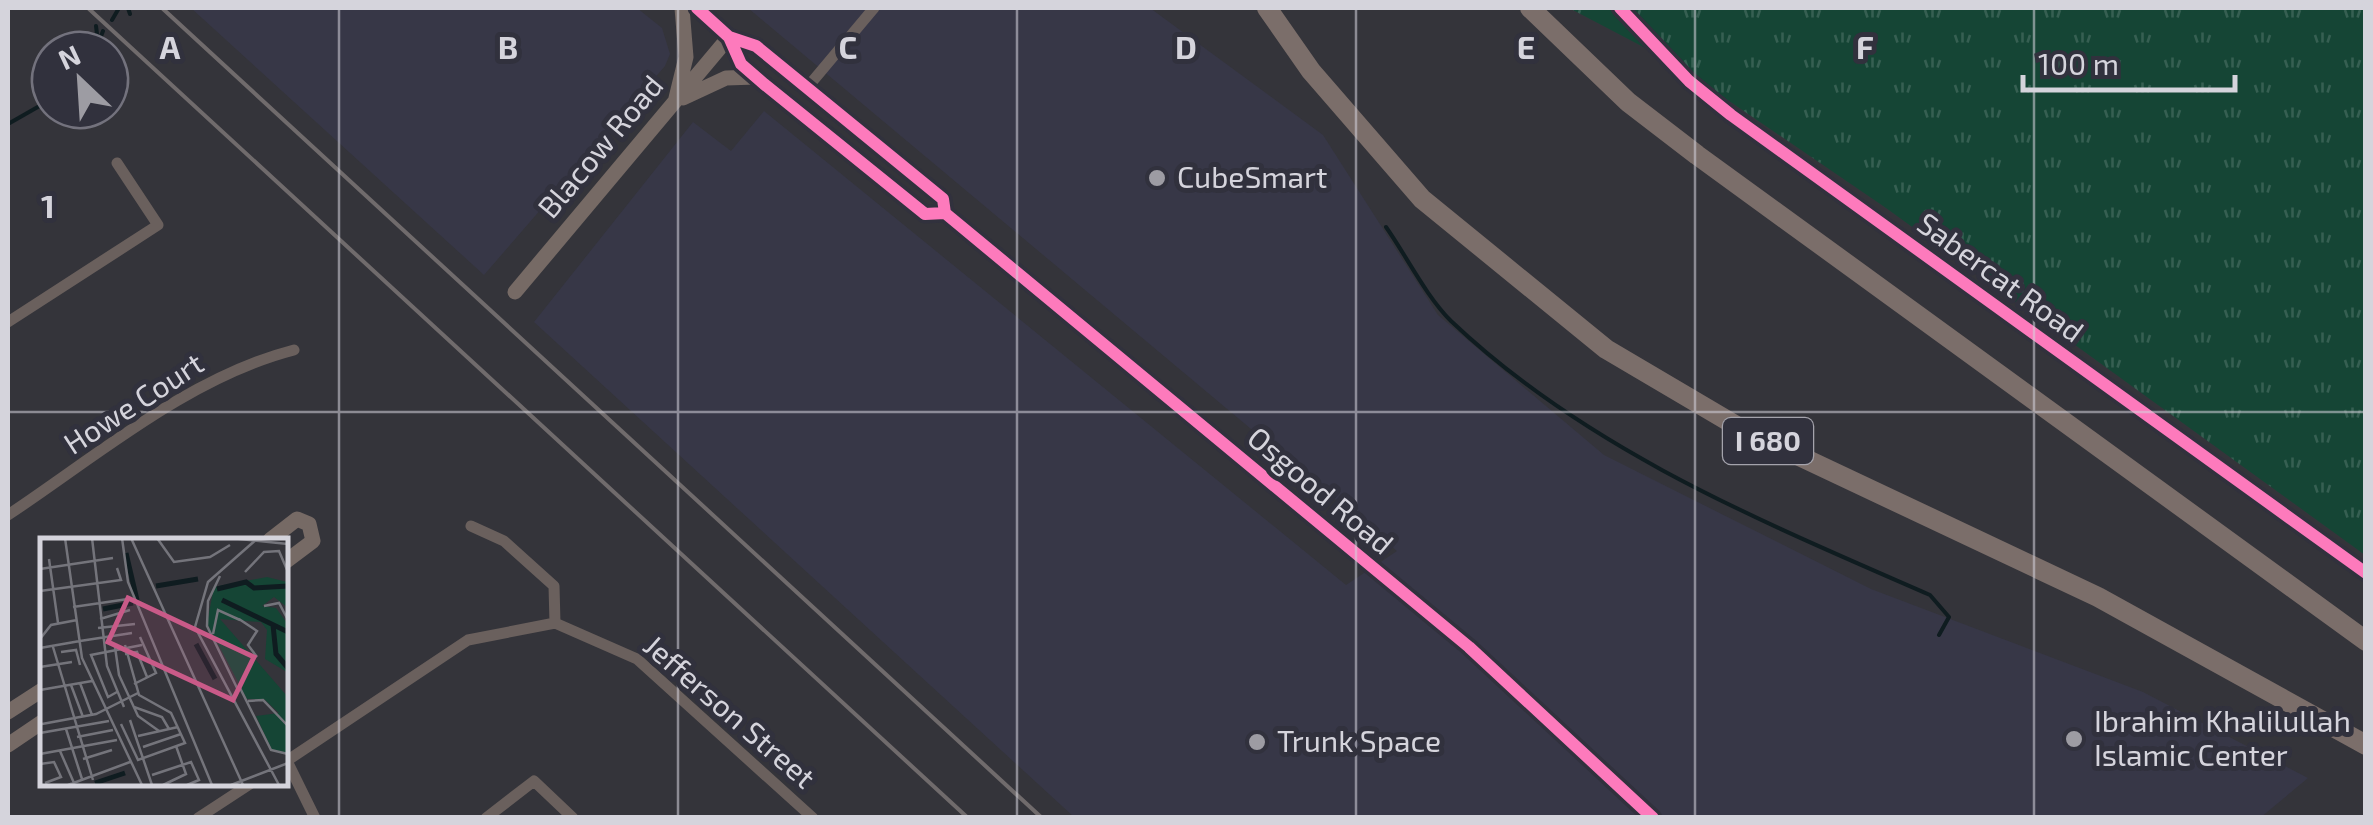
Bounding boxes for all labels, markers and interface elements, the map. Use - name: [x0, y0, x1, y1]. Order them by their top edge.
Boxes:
- text: A: [160, 27, 181, 65]
- text: B: [498, 27, 518, 65]
- text: C: [839, 27, 857, 65]
- text: D: [1175, 27, 1197, 65]
- text: E: [1517, 27, 1535, 65]
- text: F: [1856, 27, 1874, 65]
- north arrow: [30, 30, 130, 130]
- scale bar: [2023, 30, 2236, 92]
- text: N: [53, 37, 85, 76]
- text: 100 m: [2038, 45, 2119, 81]
- street label: Blacow Road: [529, 67, 670, 224]
- place label: CubeSmart: [1177, 158, 1327, 194]
- marker: CubeSmart: [1146, 167, 1168, 189]
- text: 1: [41, 186, 55, 224]
- street label: Sabercat Road: [1911, 204, 2091, 349]
- street label: Howe Court: [56, 344, 209, 461]
- street label: Osgood Road: [1241, 418, 1401, 561]
- road number: I 680: [1723, 418, 1813, 464]
- inset map: [40, 538, 288, 785]
- street label: Jefferson Street: [637, 626, 823, 795]
- place label: Ibrahim Khalilullah Islamic Center: [2094, 702, 2351, 772]
- place label: Trunk Space: [1277, 722, 1441, 758]
- marker: Ibrahim Khalilullah Islamic Center: [2063, 728, 2085, 750]
- marker: Trunk Space: [1246, 731, 1268, 753]

